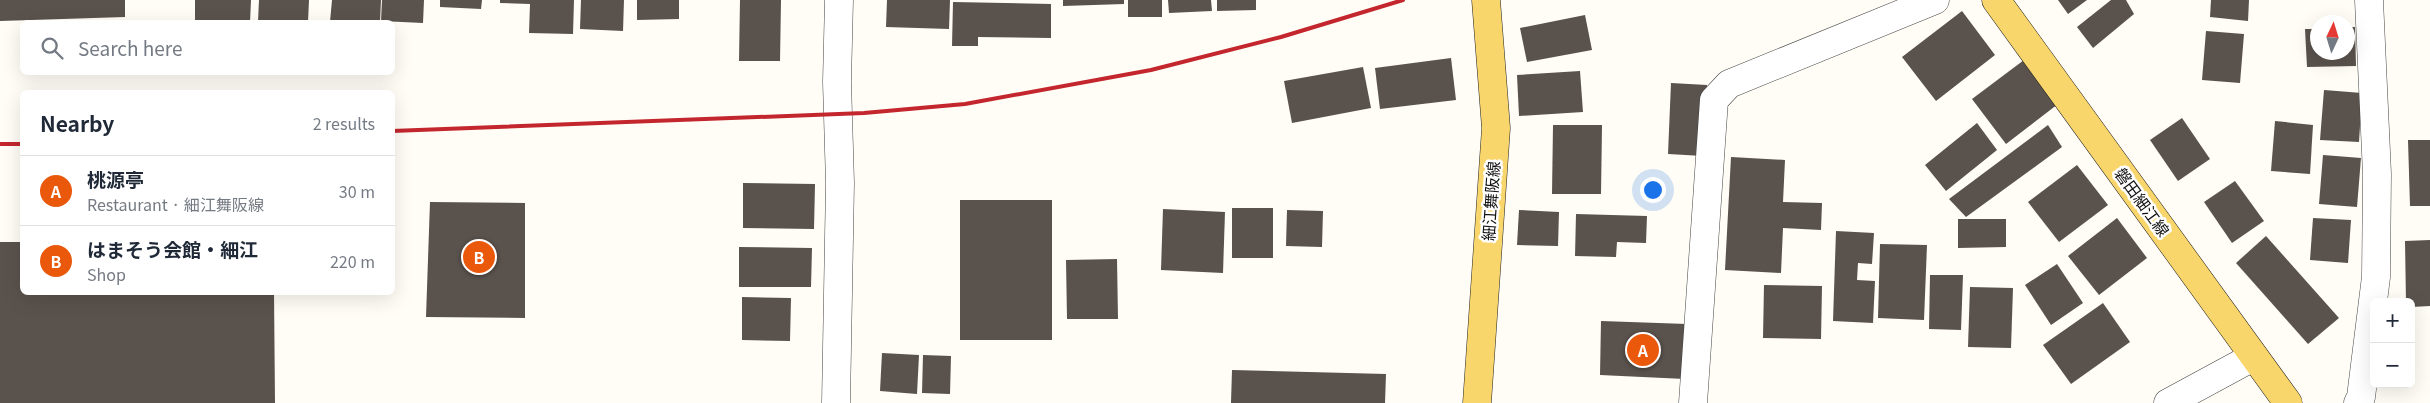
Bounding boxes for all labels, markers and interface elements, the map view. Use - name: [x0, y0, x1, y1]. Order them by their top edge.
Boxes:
- north arrow: [2310, 15, 2355, 60]
- search box: [20, 20, 395, 75]
- icon: search: [38, 34, 66, 62]
- text: Search here: [78, 34, 182, 61]
- text: Nearby: [40, 108, 114, 138]
- text: 2 results: [313, 111, 375, 135]
- street label: 細江舞阪線: [1475, 160, 1505, 242]
- street label: 磐田細江線: [2110, 162, 2176, 241]
- text: 桃源亭: [87, 165, 144, 192]
- your location: [1640, 177, 1666, 203]
- text: A: [51, 179, 61, 203]
- text: 30 m: [339, 179, 375, 203]
- text: Restaurant · 細江舞阪線: [87, 192, 264, 216]
- text: はまそう会館・細江: [87, 235, 258, 262]
- pin: B: [463, 238, 495, 276]
- text: B: [51, 249, 61, 273]
- text: 220 m: [330, 249, 375, 273]
- text: Shop: [87, 262, 126, 286]
- map controls: [2370, 298, 2415, 388]
- button: +: [2370, 298, 2415, 343]
- pin: A: [1627, 331, 1659, 369]
- button: −: [2370, 343, 2415, 388]

